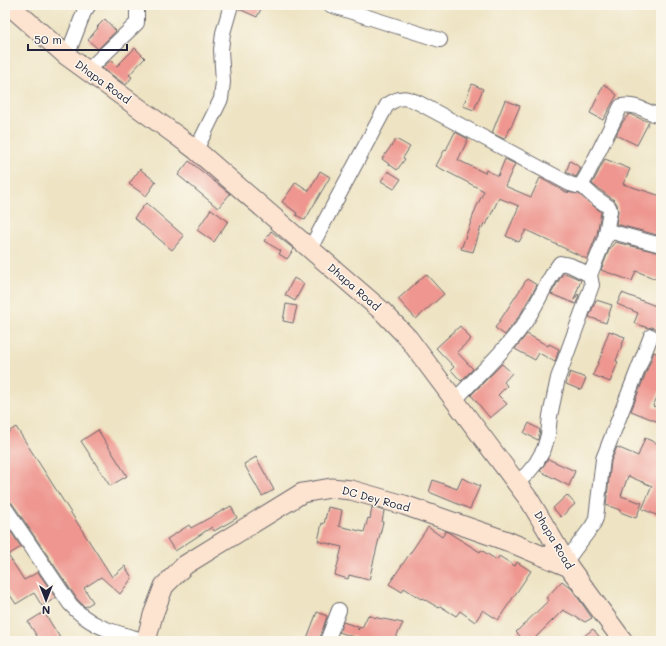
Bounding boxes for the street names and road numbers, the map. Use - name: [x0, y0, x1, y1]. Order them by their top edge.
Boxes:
- street label: Dhapa Road: [73, 56, 134, 107]
- street label: Dhapa Road: [325, 260, 384, 314]
- street label: DC Dey Road: [340, 482, 412, 515]
- street label: Dhapa Road: [531, 508, 578, 572]

